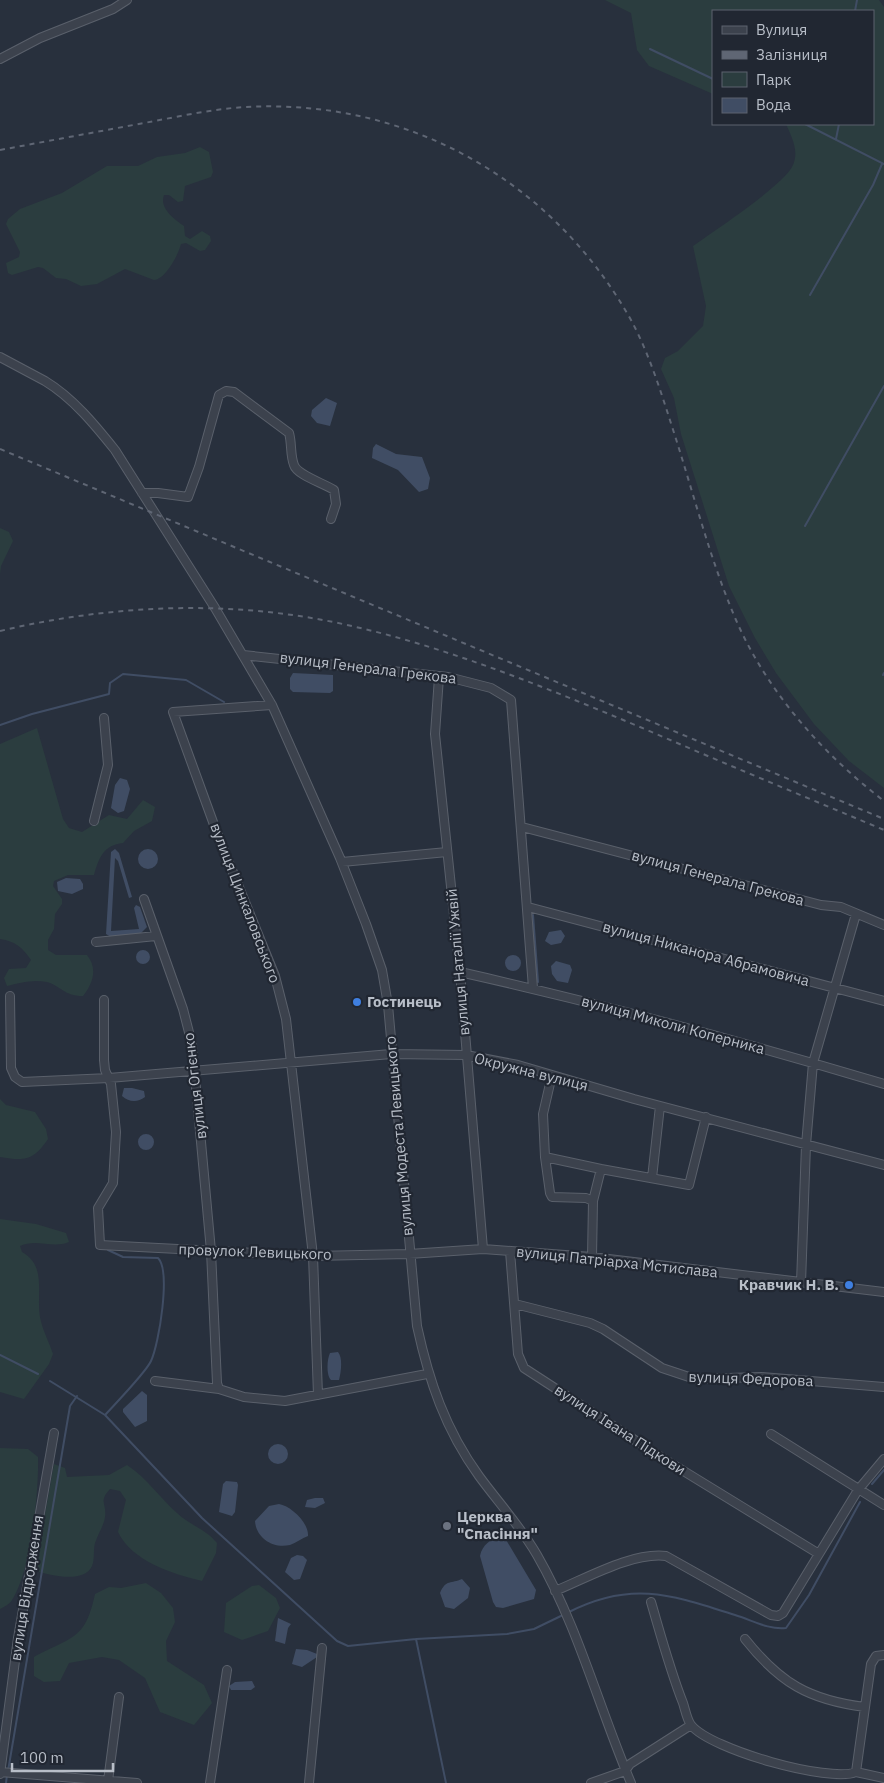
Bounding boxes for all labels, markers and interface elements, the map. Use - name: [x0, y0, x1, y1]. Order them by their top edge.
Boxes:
- legend: [712, 10, 874, 125]
- text: Вулиця: [756, 20, 807, 39]
- text: Залізниця: [756, 45, 827, 64]
- text: Парк: [756, 70, 791, 89]
- text: Вода: [756, 95, 791, 114]
- street label: вулиця Генерала Грекова: [279, 647, 457, 688]
- street label: вулиця Цинкаловського: [206, 820, 285, 986]
- street label: вулиця Генерала Грекова: [630, 845, 806, 910]
- street label: вулиця Наталії Ужвій: [442, 888, 473, 1036]
- street label: вулиця Никанора Абрамовича: [601, 917, 812, 990]
- street label: вулиця Миколи Коперника: [579, 991, 767, 1058]
- place label: Гостинець: [367, 992, 442, 1011]
- marker: Гостинець: [351, 996, 363, 1008]
- street label: вулиця Огієнко: [179, 1032, 210, 1140]
- street label: вулиця Модеста Левицького: [380, 1035, 417, 1237]
- street label: Окружна вулиця: [472, 1048, 590, 1095]
- street label: провулок Левицького: [178, 1239, 332, 1264]
- street label: вулиця Патріарха Мстислава: [515, 1241, 719, 1282]
- place label: Кравчик Н. В.: [739, 1275, 839, 1294]
- marker: Кравчик Н. В.: [843, 1279, 855, 1291]
- street label: вулиця Федорова: [688, 1367, 814, 1390]
- street label: вулиця Івана Підкови: [551, 1380, 689, 1479]
- place label: Церква "Спасіння": [457, 1507, 538, 1543]
- street label: вулиця Відродження: [6, 1514, 47, 1662]
- marker: Церква "Спасіння": [441, 1520, 453, 1532]
- scale bar: [12, 1740, 114, 1772]
- text: 100 m: [20, 1748, 64, 1767]

